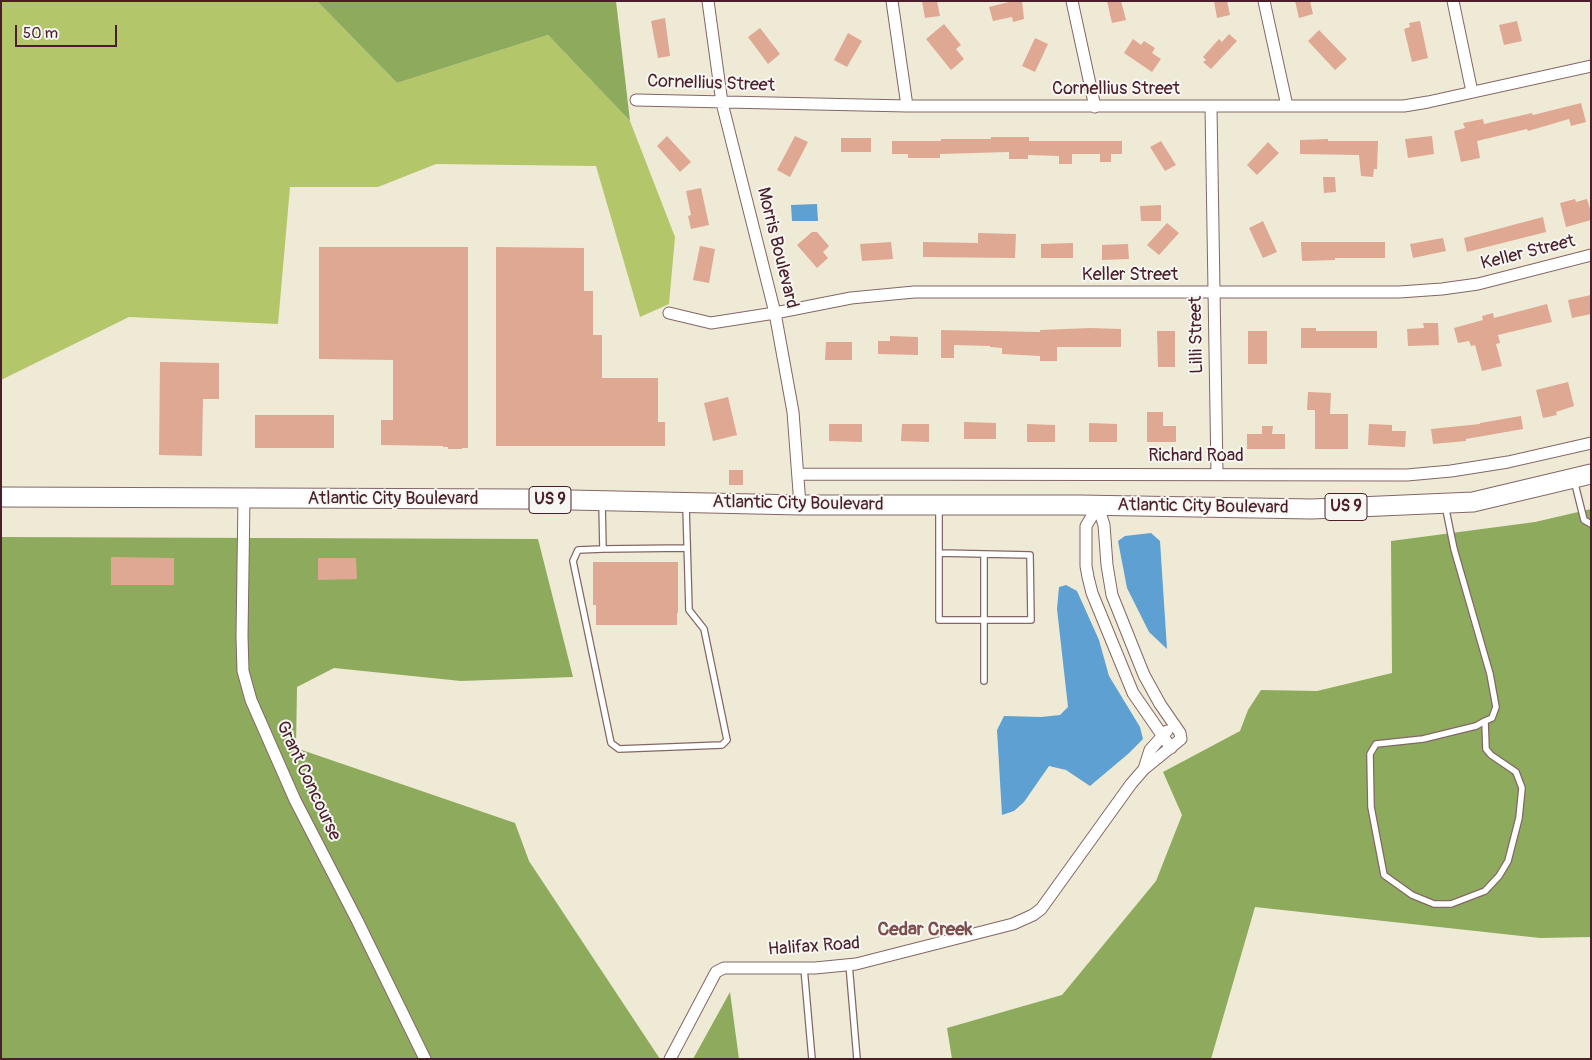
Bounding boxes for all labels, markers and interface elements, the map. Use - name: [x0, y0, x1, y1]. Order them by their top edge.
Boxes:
- scale bar: [18, 15, 120, 47]
- text: 50 m: [23, 24, 58, 43]
- street label: Cornellius Street: [647, 71, 775, 97]
- street label: Cornellius Street: [1052, 78, 1180, 100]
- street label: Morris Boulevard: [752, 185, 802, 311]
- street label: Keller Street: [1479, 231, 1577, 275]
- street label: Keller Street: [1082, 264, 1178, 286]
- street label: Lilli Street: [1186, 296, 1208, 374]
- street label: Richard Road: [1148, 445, 1244, 467]
- road number: US 9: [529, 486, 571, 514]
- street label: Atlantic City Boulevard: [307, 488, 479, 510]
- street label: Atlantic City Boulevard: [712, 492, 884, 516]
- road number: US 9: [1325, 494, 1367, 520]
- street label: Atlantic City Boulevard: [1117, 495, 1289, 519]
- street label: Grant Concourse: [271, 718, 345, 844]
- district label: Cedar Creek: [878, 919, 972, 941]
- street label: Halifax Road: [767, 933, 861, 961]

